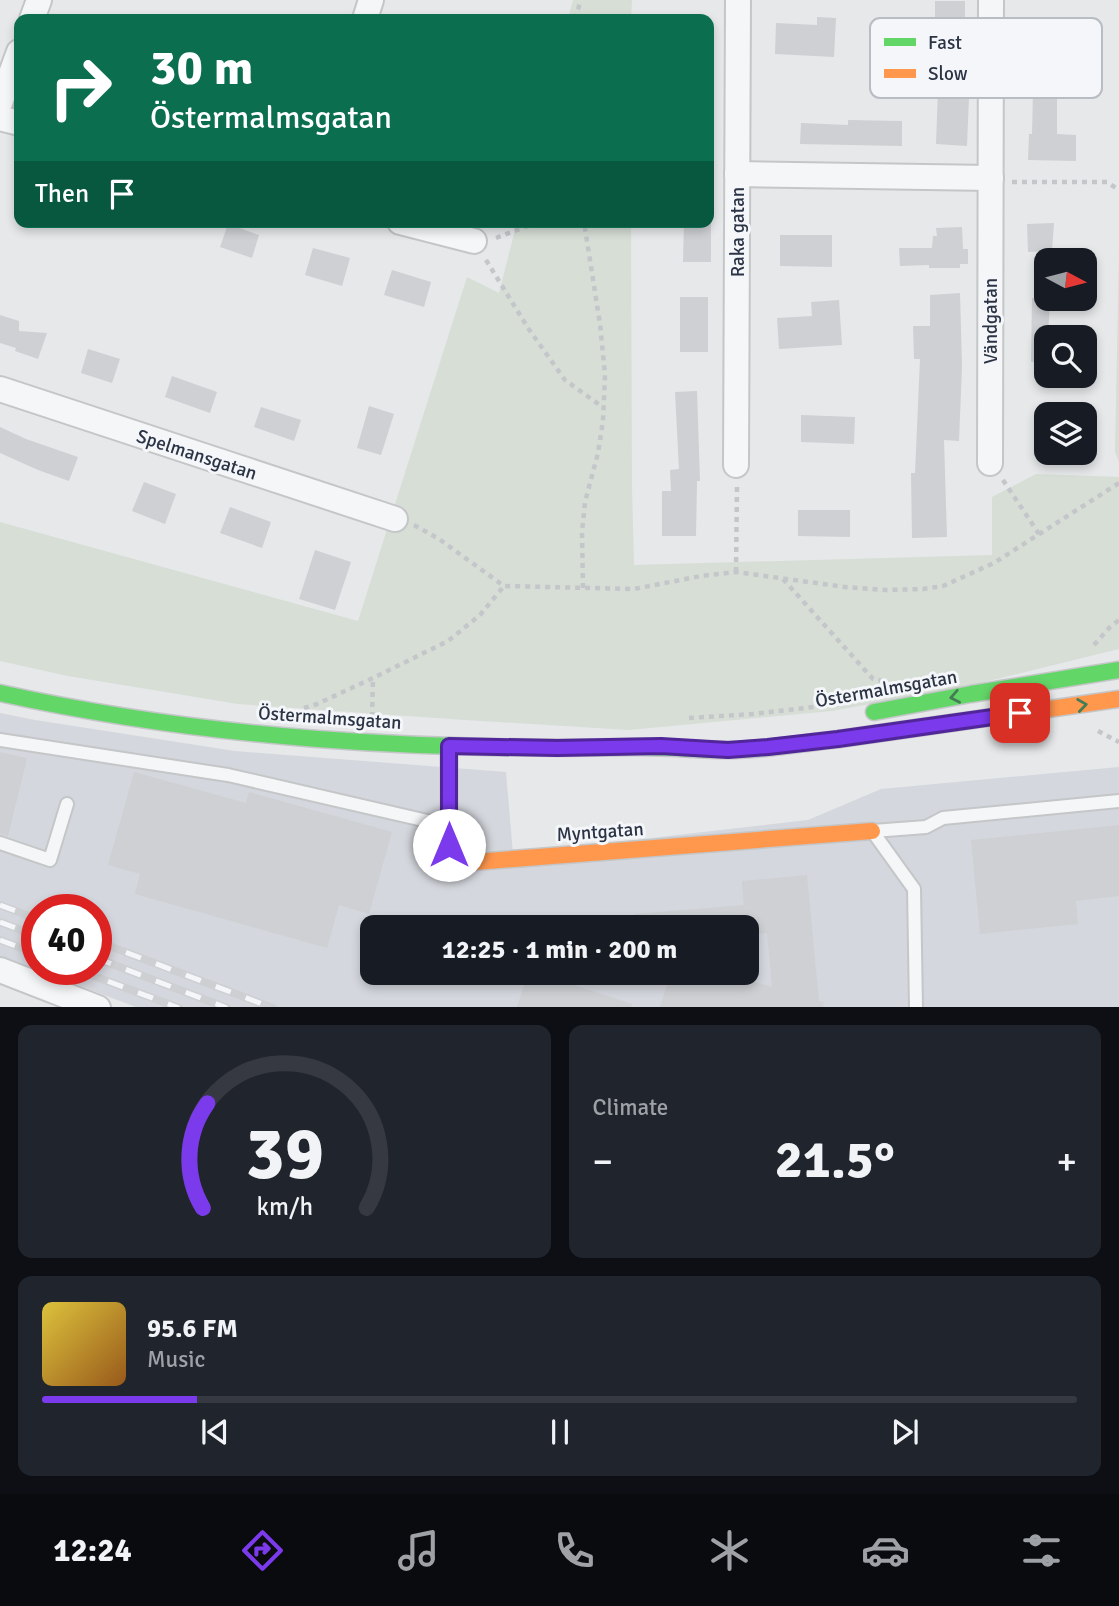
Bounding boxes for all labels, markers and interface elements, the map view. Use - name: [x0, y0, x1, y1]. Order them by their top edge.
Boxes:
- legend: [870, 18, 1102, 98]
- text: Fast: [928, 31, 962, 55]
- text: 30 m: [150, 38, 253, 98]
- icon: right: [35, 42, 126, 133]
- text: Slow: [928, 62, 968, 86]
- text: Östermalmsgatan: [150, 98, 392, 137]
- icon: arrive: [103, 175, 141, 213]
- text: Then: [35, 178, 89, 210]
- street label: Raka gatan: [726, 187, 750, 277]
- north arrow: [1034, 248, 1097, 312]
- map controls: [1034, 248, 1097, 465]
- street label: Vändgatan: [979, 278, 1003, 364]
- button: search: [1034, 325, 1097, 388]
- button: layers: [1034, 402, 1097, 465]
- street label: Spelmansgatan: [133, 424, 260, 486]
- street label: Östermalmsgatan: [813, 665, 959, 713]
- pin: [990, 683, 1050, 743]
- one-way arrow: [949, 689, 961, 704]
- icon: arrive: [1001, 694, 1039, 732]
- one-way arrow: [1076, 697, 1088, 712]
- street label: Östermalmsgatan: [257, 701, 402, 735]
- position arrow: [412, 808, 486, 882]
- street label: Myntgatan: [556, 817, 644, 847]
- speed limit sign: 40: [21, 894, 112, 985]
- text: 12:25 · 1 min · 200 m: [442, 934, 677, 966]
- text: Climate: [593, 1093, 668, 1122]
- text: 39: [245, 1110, 324, 1199]
- text: 21.5°: [775, 1128, 895, 1192]
- text: −: [593, 1138, 613, 1185]
- text: +: [1056, 1138, 1077, 1185]
- text: km/h: [256, 1190, 313, 1221]
- text: 95.6 FM: [147, 1313, 238, 1345]
- text: Music: [147, 1345, 205, 1374]
- icon: previous: [196, 1413, 234, 1451]
- icon: pause: [541, 1413, 579, 1451]
- icon: next: [886, 1413, 924, 1451]
- icon: directions: [238, 1526, 287, 1575]
- icon: music: [394, 1526, 443, 1575]
- icon: phone: [550, 1526, 599, 1575]
- icon: climate: [705, 1526, 754, 1575]
- icon: car: [861, 1526, 910, 1575]
- icon: filters: [1017, 1526, 1066, 1575]
- text: 12:24: [53, 1531, 132, 1570]

